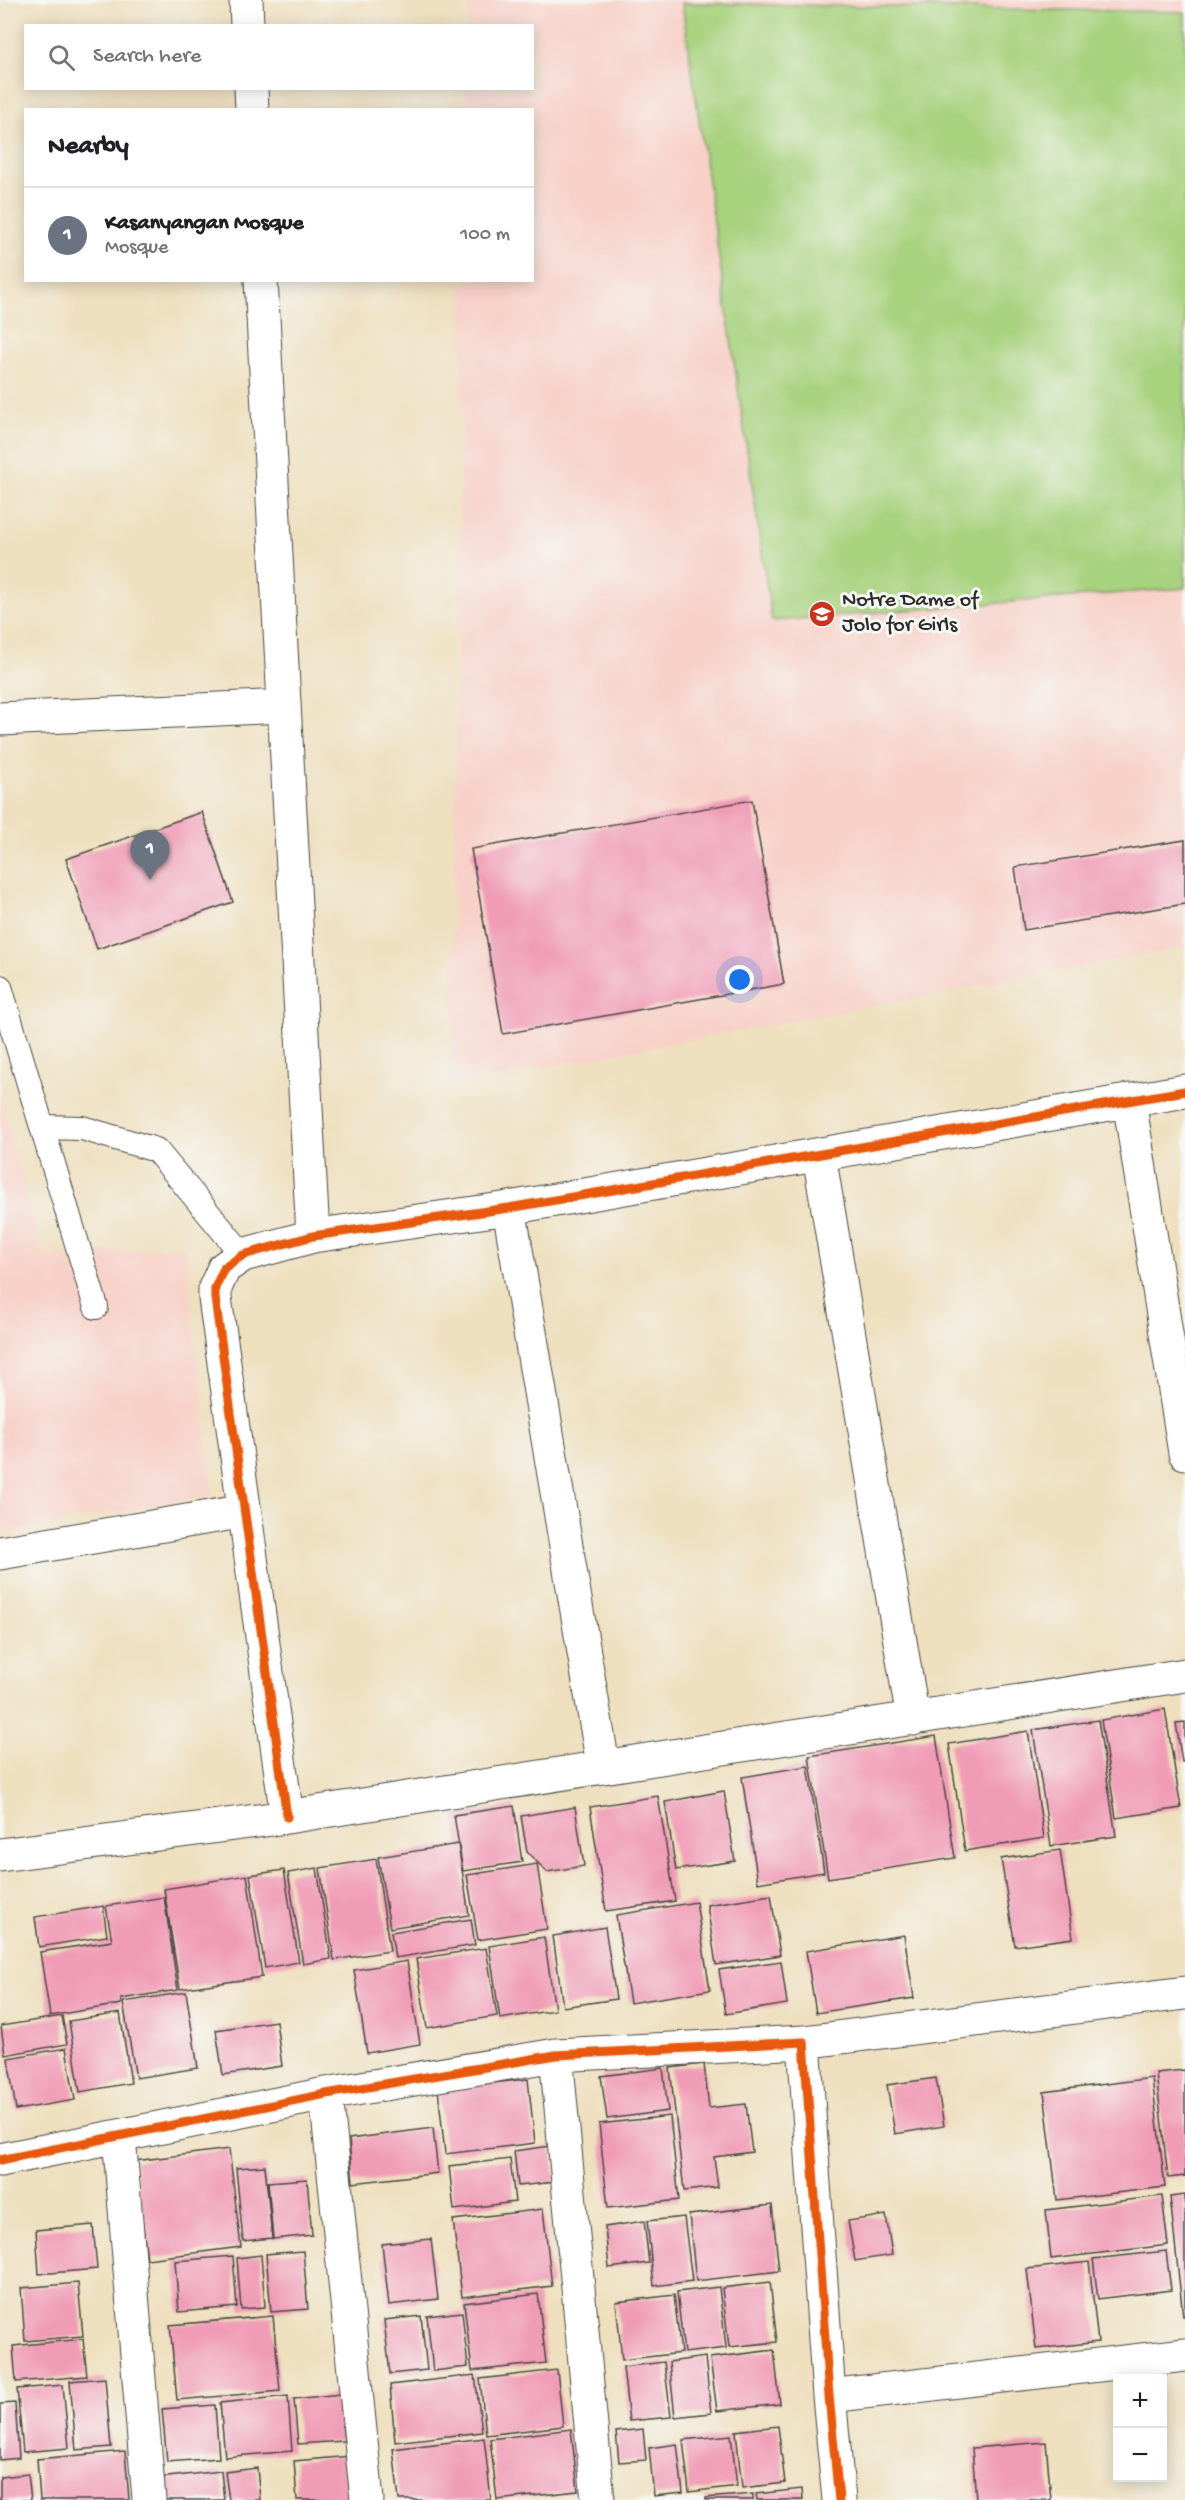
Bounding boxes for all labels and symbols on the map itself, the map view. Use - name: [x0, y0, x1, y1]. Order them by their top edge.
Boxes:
- place label: Notre Dame of Jolo for Girls: [842, 588, 980, 639]
- school or university icon: Notre Dame of Jolo for Girls: [807, 599, 837, 629]
- pin: 1: [130, 830, 170, 880]
- your location: [725, 965, 754, 994]

